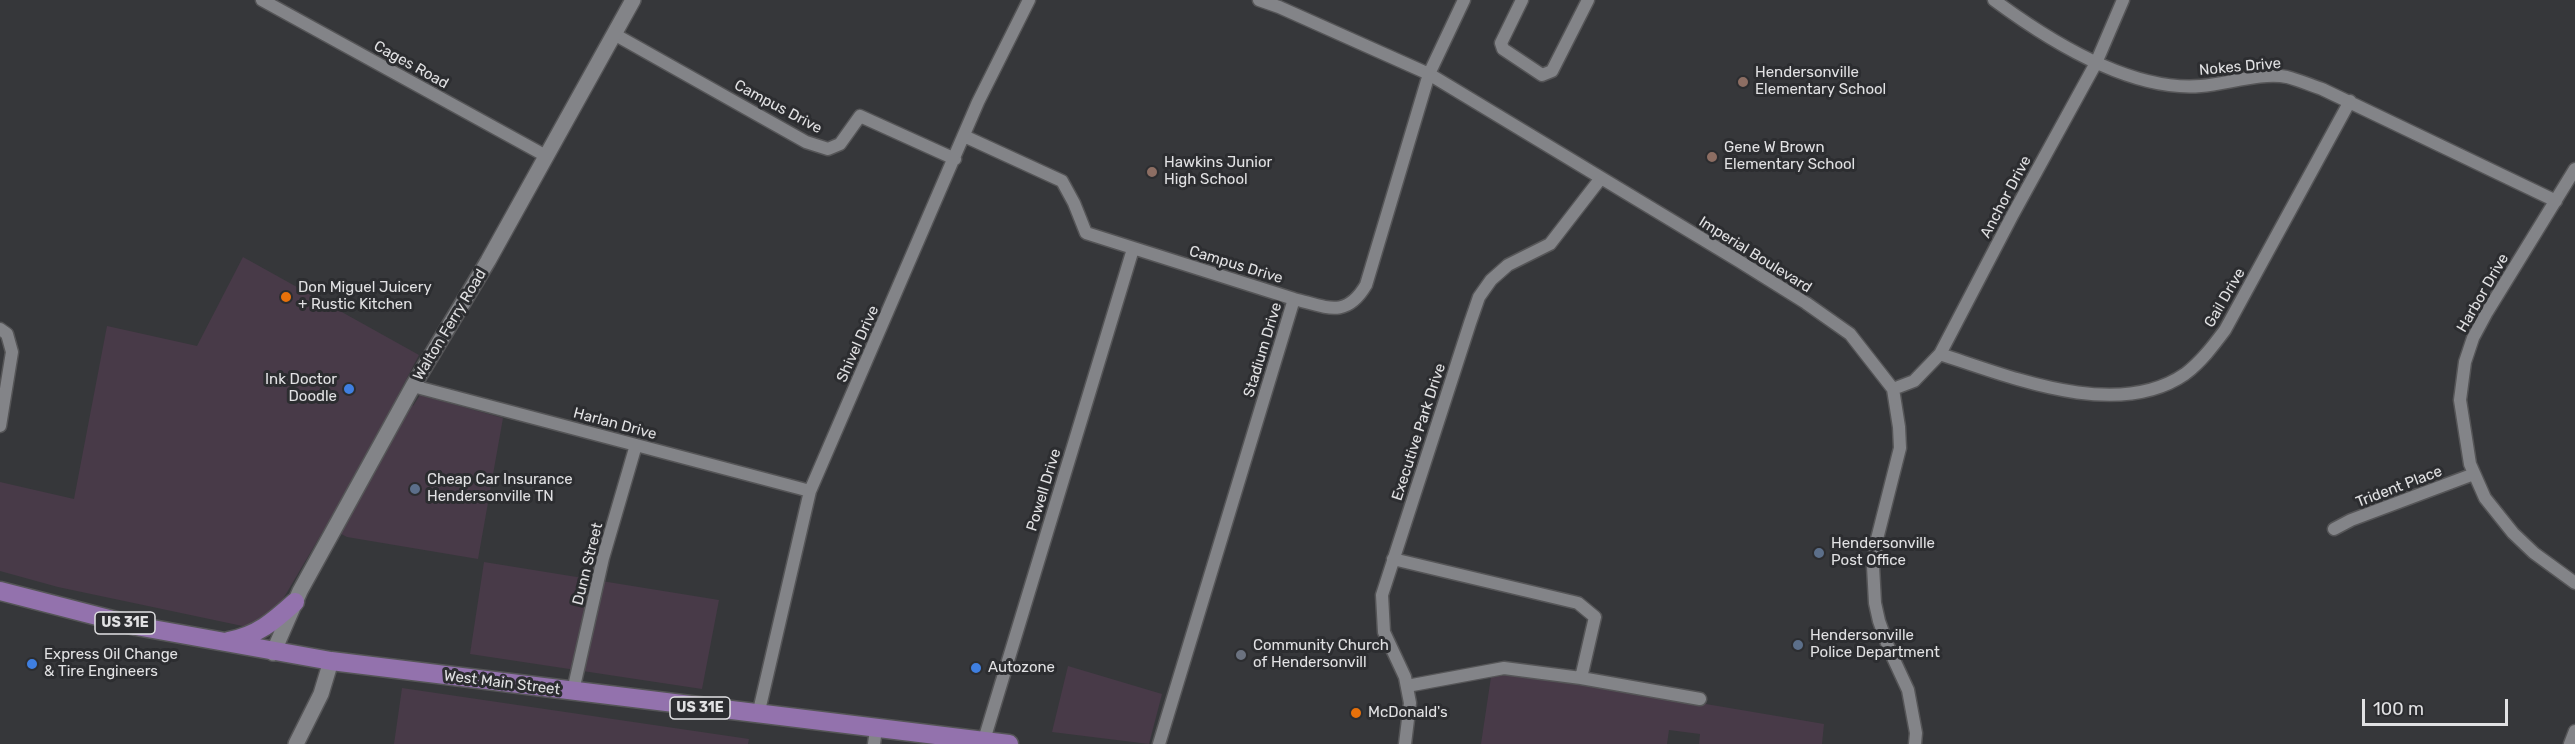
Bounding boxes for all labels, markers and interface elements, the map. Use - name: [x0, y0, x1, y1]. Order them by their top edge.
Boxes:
- street label: Cages Road: [371, 37, 451, 93]
- street label: Nokes Drive: [2198, 54, 2282, 80]
- place label: Hendersonville Elementary School: [1755, 64, 1886, 99]
- marker: Hendersonville Elementary School: [1736, 75, 1750, 89]
- street label: Campus Drive: [731, 76, 825, 138]
- place label: Gene W Brown Elementary School: [1724, 139, 1855, 174]
- marker: Gene W Brown Elementary School: [1705, 150, 1719, 164]
- street label: Anchor Drive: [1977, 153, 2035, 241]
- place label: Hawkins Junior High School: [1164, 154, 1272, 189]
- marker: Hawkins Junior High School: [1145, 165, 1159, 179]
- street label: Imperial Boulevard: [1695, 213, 1815, 297]
- street label: Campus Drive: [1187, 242, 1285, 288]
- street label: Harbor Drive: [2453, 251, 2513, 335]
- street label: Gail Drive: [2201, 265, 2249, 331]
- street label: Walton Ferry Road: [410, 266, 490, 384]
- place label: Don Miguel Juicery + Rustic Kitchen: [298, 279, 432, 314]
- marker: Don Miguel Juicery + Rustic Kitchen: [279, 290, 293, 304]
- street label: Stadium Drive: [1240, 300, 1286, 400]
- street label: Shivel Drive: [833, 303, 883, 385]
- street label: Executive Park Drive: [1388, 361, 1450, 503]
- place label: Ink Doctor Doodle: [265, 371, 337, 406]
- marker: Ink Doctor Doodle: [342, 382, 356, 396]
- street label: Harlan Drive: [571, 404, 659, 444]
- street label: Powell Drive: [1023, 447, 1065, 533]
- street label: Trident Place: [2353, 462, 2445, 512]
- place label: Cheap Car Insurance Hendersonville TN: [427, 471, 573, 506]
- marker: Cheap Car Insurance Hendersonville TN: [408, 482, 422, 496]
- street label: Dunn Street: [569, 521, 607, 607]
- place label: Hendersonville Post Office: [1831, 535, 1935, 570]
- marker: Hendersonville Post Office: [1812, 546, 1826, 560]
- road number: US 31E: [95, 612, 155, 634]
- place label: Hendersonville Police Department: [1810, 627, 1940, 662]
- place label: Community Church of Hendersonvill: [1253, 637, 1389, 672]
- marker: Hendersonville Police Department: [1791, 638, 1805, 652]
- place label: Express Oil Change & Tire Engineers: [44, 646, 178, 681]
- marker: Community Church of Hendersonvill: [1234, 648, 1248, 662]
- marker: Express Oil Change & Tire Engineers: [25, 657, 39, 671]
- place label: Autozone: [988, 659, 1055, 677]
- marker: Autozone: [969, 661, 983, 675]
- street label: West Main Street: [443, 667, 561, 699]
- scale bar: [2365, 687, 2510, 725]
- road number: US 31E: [670, 697, 730, 719]
- text: 100 m: [2373, 698, 2424, 720]
- place label: McDonald's: [1368, 704, 1448, 722]
- marker: McDonald's: [1349, 706, 1363, 720]

